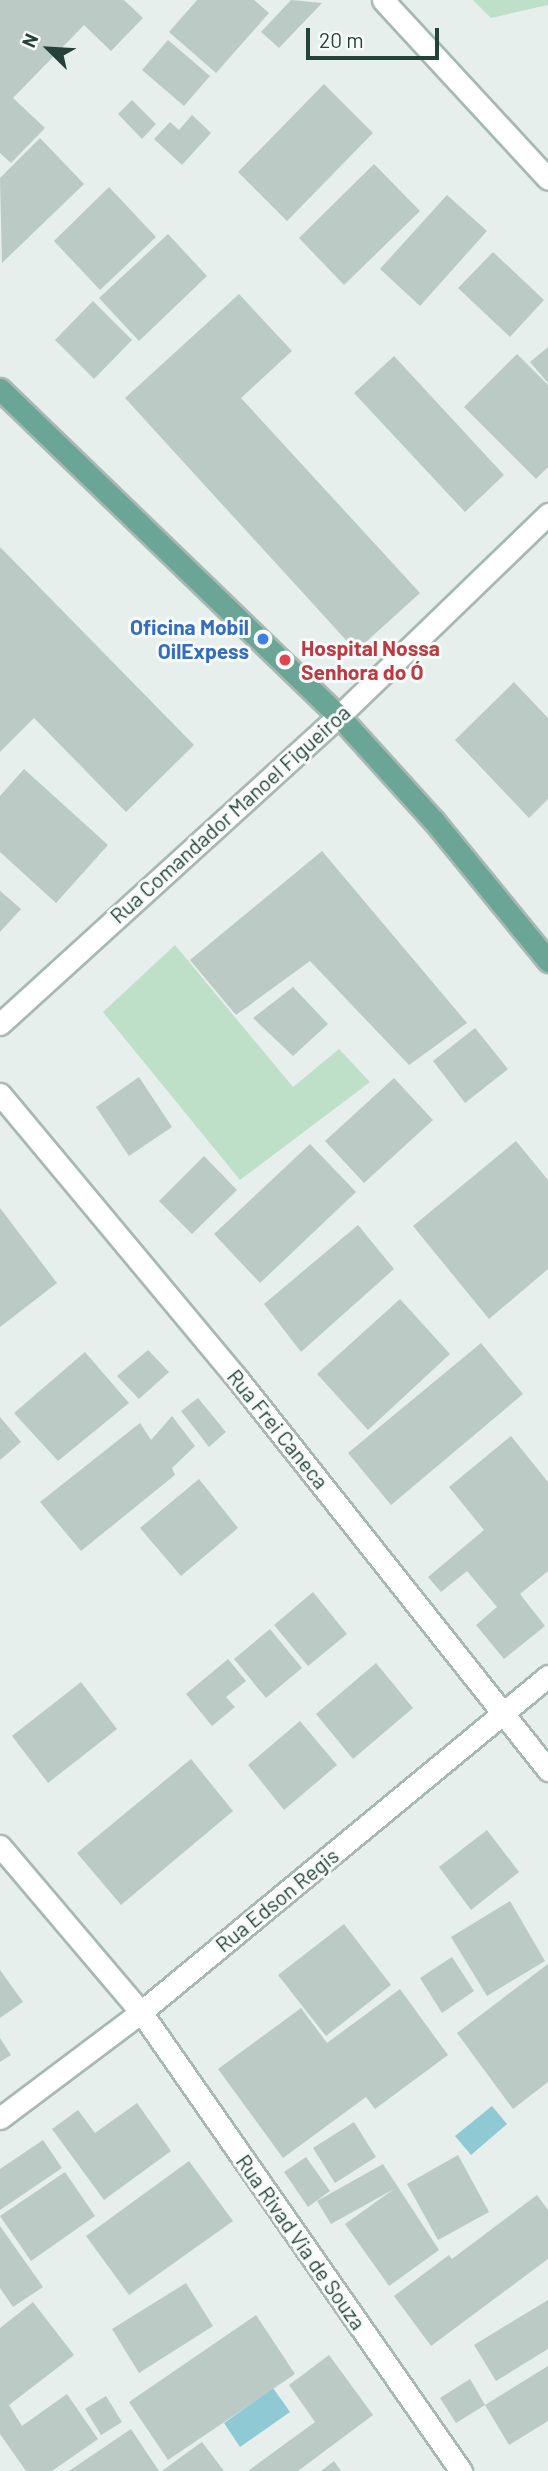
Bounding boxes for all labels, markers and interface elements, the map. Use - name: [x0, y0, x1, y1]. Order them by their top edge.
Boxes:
- north arrow: [14, 14, 84, 84]
- scale bar: [310, 14, 443, 58]
- text: 20 m: [319, 27, 364, 52]
- text: N: [16, 30, 42, 51]
- place label: Oficina Mobil OilExpess: [130, 614, 249, 664]
- marker: Oficina Mobil OilExpess: [255, 631, 271, 647]
- place label: Hospital Nossa Senhora do Ó: [301, 635, 440, 685]
- marker: Hospital Nossa Senhora do Ó: [275, 650, 295, 670]
- street label: Rua Comandador Manoel Figueiroa: [105, 700, 355, 928]
- street label: Rua Frei Caneca: [222, 1364, 334, 1494]
- street label: Rua Edson Regis: [210, 1843, 344, 1957]
- street label: Rua Rivad Via de Souza: [231, 2150, 371, 2334]

